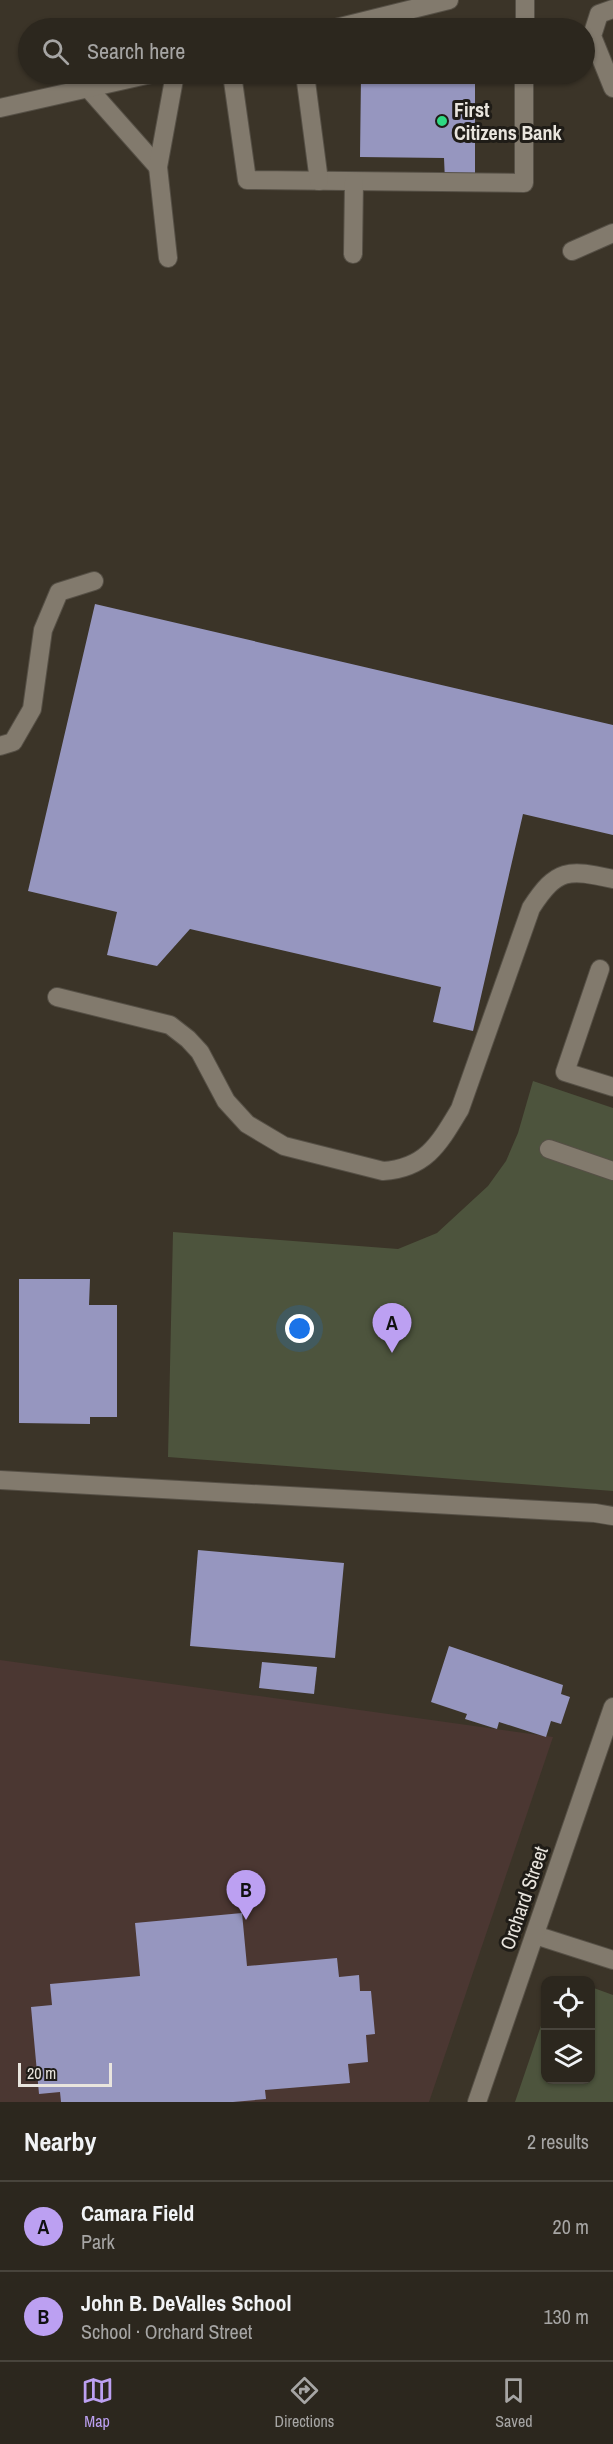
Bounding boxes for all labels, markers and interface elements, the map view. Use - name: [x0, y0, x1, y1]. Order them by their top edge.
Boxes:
- search box: [18, 18, 595, 84]
- icon: search: [39, 35, 72, 68]
- text: Search here: [87, 36, 185, 66]
- place label: First Citizens Bank: [454, 96, 562, 146]
- marker: First Citizens Bank: [435, 114, 449, 128]
- pin: A: [372, 1304, 412, 1353]
- your location: [285, 1314, 314, 1343]
- street label: Orchard Street: [493, 1842, 554, 1953]
- pin: B: [226, 1870, 266, 1920]
- map controls: [541, 1976, 595, 2084]
- button: locate: [541, 1976, 595, 2030]
- button: layers: [541, 2030, 595, 2084]
- scale bar: [18, 2060, 112, 2088]
- text: 20 m: [27, 2062, 56, 2084]
- text: Nearby: [24, 2124, 96, 2159]
- text: 2 results: [527, 2128, 589, 2155]
- text: Camara Field: [81, 2198, 194, 2228]
- text: A: [38, 2213, 49, 2240]
- text: 20 m: [553, 2213, 589, 2240]
- text: Park: [81, 2228, 115, 2255]
- text: John B. DeValles School: [81, 2288, 292, 2318]
- text: B: [38, 2303, 49, 2330]
- text: 130 m: [543, 2303, 589, 2330]
- text: School · Orchard Street: [81, 2318, 252, 2345]
- tab: Map: [81, 2374, 114, 2432]
- tab: Directions: [275, 2374, 334, 2432]
- tab: Saved: [495, 2374, 533, 2432]

